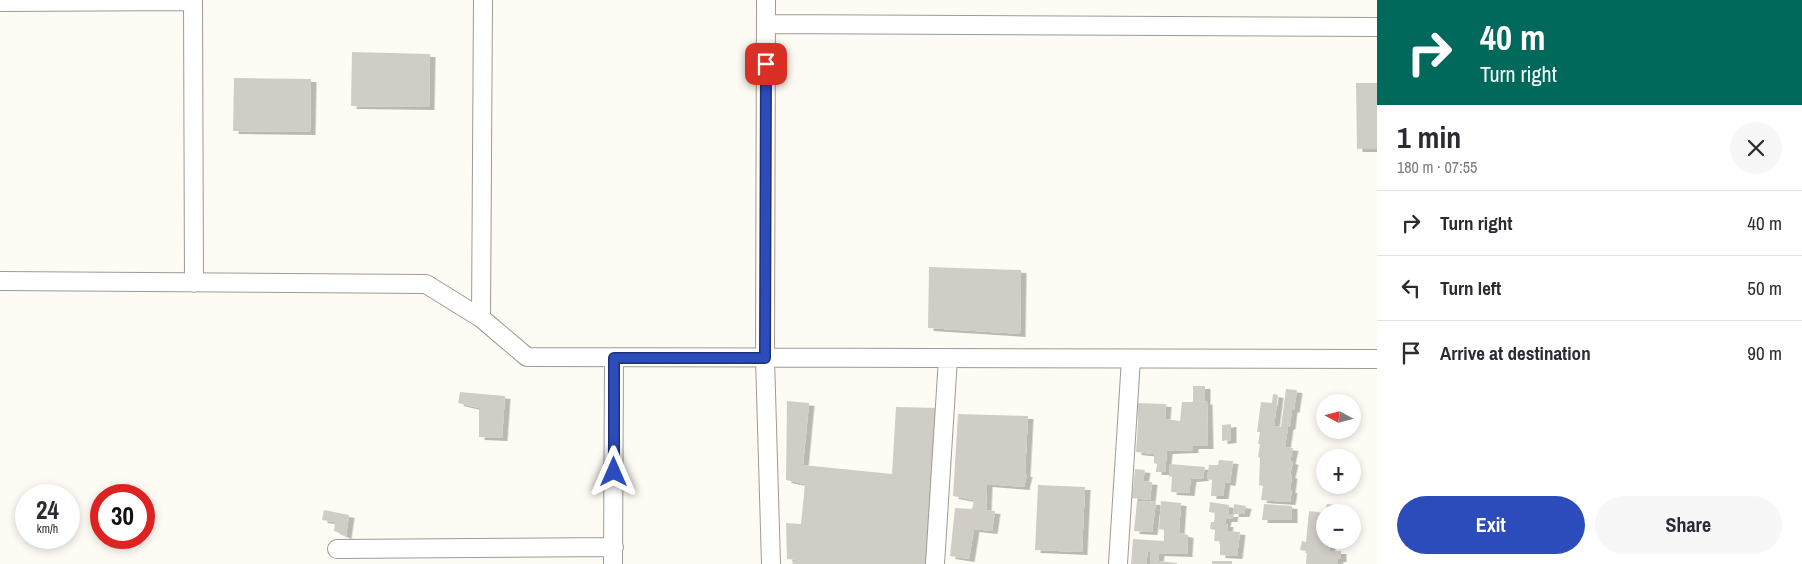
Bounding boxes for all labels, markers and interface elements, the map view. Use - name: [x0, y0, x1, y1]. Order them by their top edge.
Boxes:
- text: 40 m: [1480, 14, 1545, 61]
- icon: right: [1397, 20, 1462, 85]
- pin: [745, 43, 787, 85]
- icon: arrive: [752, 50, 780, 78]
- text: Turn right: [1480, 59, 1557, 89]
- text: 1 min: [1397, 117, 1461, 157]
- button: close: [1730, 122, 1782, 174]
- text: 180 m · 07:55: [1397, 156, 1477, 178]
- icon: right: [1397, 209, 1425, 237]
- text: Turn right: [1440, 210, 1512, 236]
- text: 40 m: [1747, 210, 1782, 236]
- icon: left: [1397, 274, 1425, 302]
- text: Turn left: [1440, 275, 1501, 301]
- text: 50 m: [1747, 275, 1782, 301]
- icon: arrive: [1397, 339, 1425, 367]
- text: Arrive at destination: [1440, 340, 1591, 366]
- text: 90 m: [1747, 340, 1782, 366]
- north arrow: [1316, 394, 1361, 439]
- map controls: [1316, 394, 1361, 549]
- position arrow: [587, 445, 639, 497]
- button: +: [1316, 449, 1361, 494]
- speed limit sign: 30: [90, 484, 155, 549]
- text: 24: [36, 493, 59, 527]
- button: Exit: [1397, 496, 1585, 554]
- button: Share: [1595, 496, 1782, 554]
- button: −: [1316, 504, 1361, 549]
- text: km/h: [37, 521, 58, 537]

